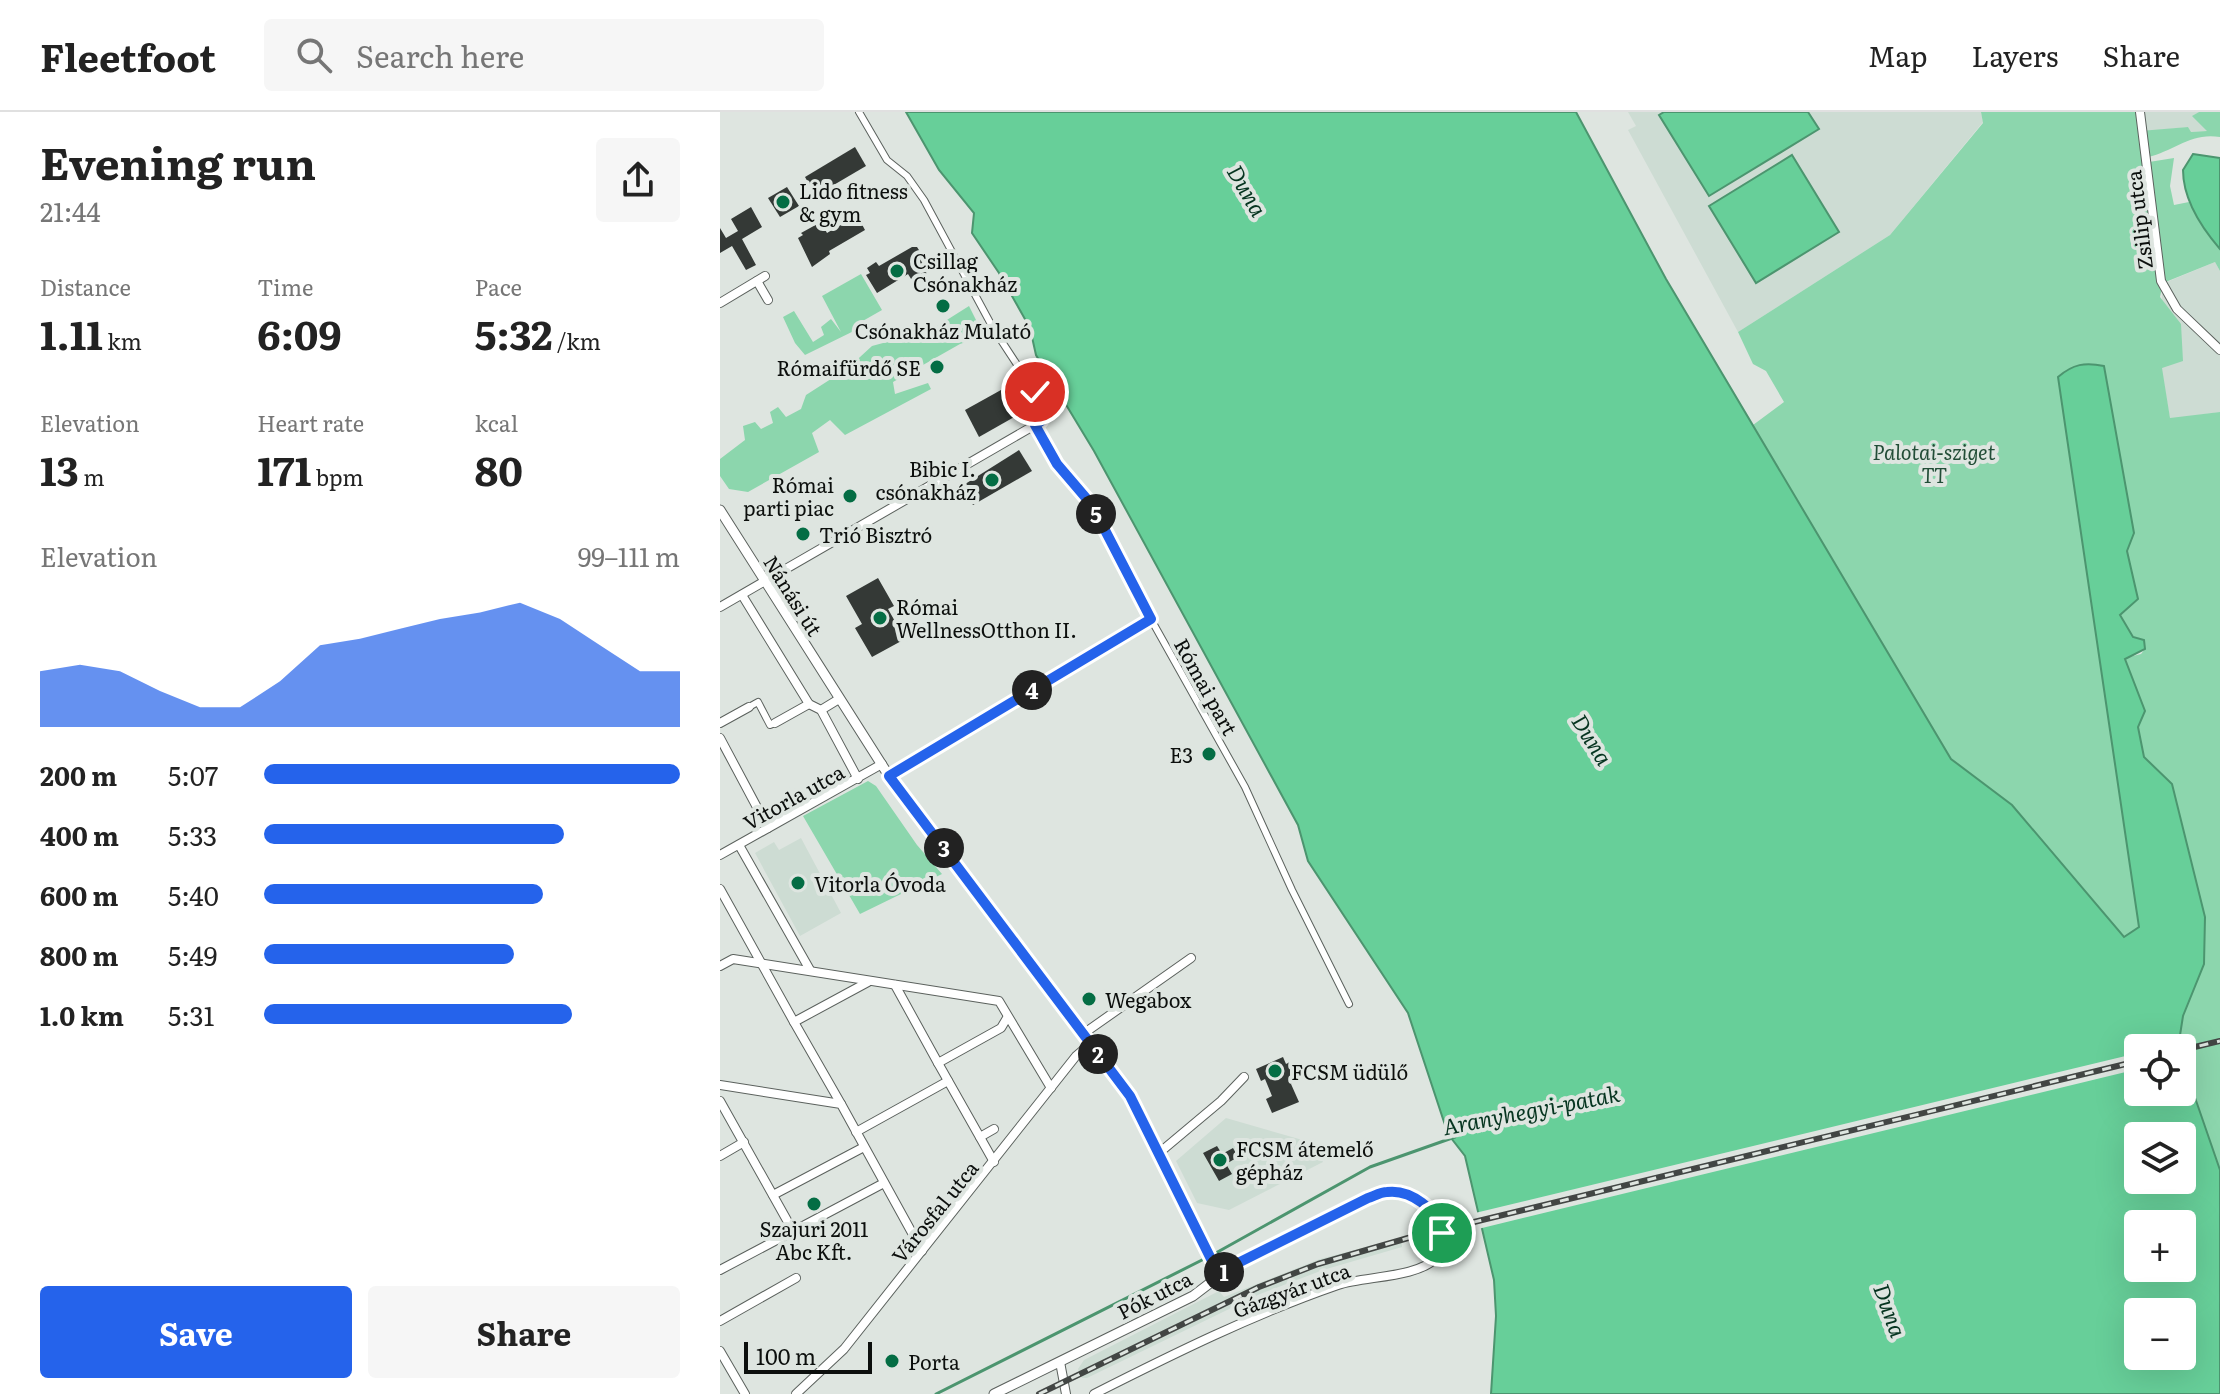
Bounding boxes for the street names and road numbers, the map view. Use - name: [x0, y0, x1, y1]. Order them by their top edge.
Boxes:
- street label: Zsilip utca: [2117, 169, 2159, 271]
- street label: Nánási út: [757, 549, 831, 641]
- street label: Római part: [1168, 632, 1246, 740]
- street label: Vitorla utca: [737, 756, 849, 836]
- street label: Városfal utca: [883, 1153, 985, 1268]
- street label: Gázgyár utca: [1228, 1254, 1354, 1324]
- street label: Pók utca: [1111, 1262, 1197, 1326]

